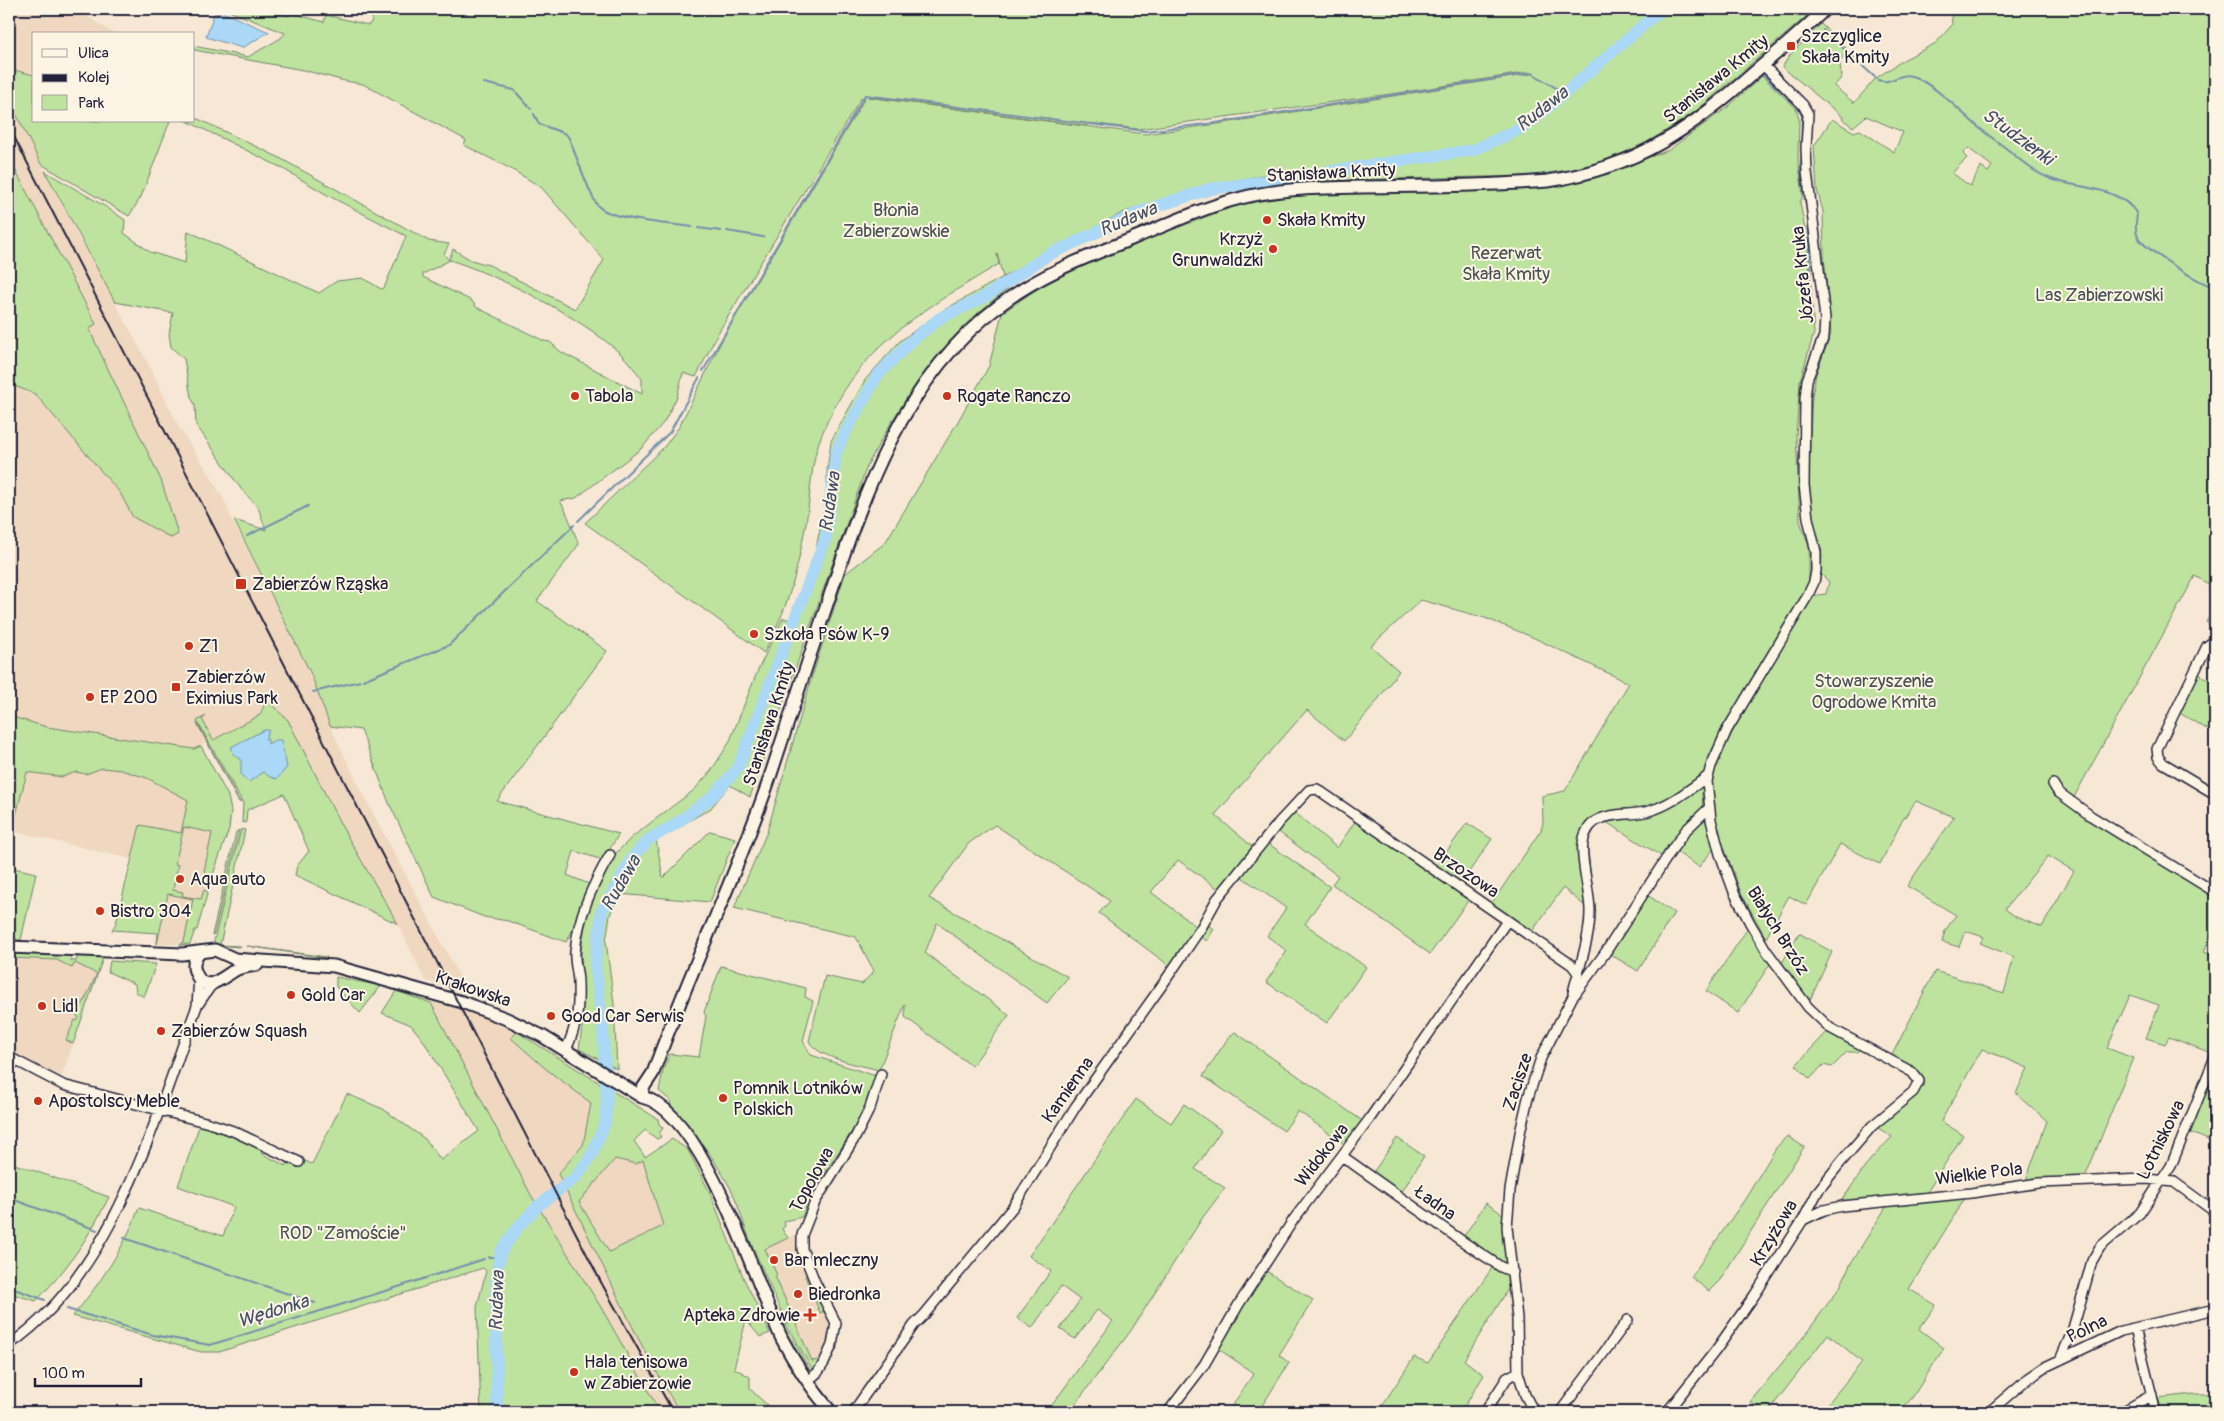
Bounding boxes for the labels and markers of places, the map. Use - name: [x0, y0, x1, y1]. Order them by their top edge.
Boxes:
- place label: Szczyglice Skała Kmity: [1801, 25, 1889, 69]
- marker: Szczyglice Skała Kmity: [1785, 40, 1797, 52]
- place label: Skała Kmity: [1277, 209, 1365, 232]
- marker: Skała Kmity: [1261, 214, 1273, 226]
- place label: Krzyż Grunwaldzki: [1172, 228, 1263, 272]
- marker: Krzyż Grunwaldzki: [1267, 243, 1279, 255]
- place label: Tabola: [585, 385, 633, 408]
- place label: Rogate Ranczo: [957, 385, 1071, 408]
- marker: Tabola: [569, 390, 581, 402]
- marker: Rogate Ranczo: [941, 390, 953, 402]
- place label: Zabierzów Rząska: [252, 573, 388, 596]
- marker: Zabierzów Rząska: [234, 577, 248, 591]
- place label: Szkoła Psów K-9: [764, 623, 889, 646]
- marker: Szkoła Psów K-9: [748, 628, 760, 640]
- place label: Z1: [199, 635, 218, 658]
- marker: Z1: [183, 640, 195, 652]
- place label: Zabierzów Eximius Park: [186, 666, 278, 710]
- marker: Zabierzów Eximius Park: [170, 681, 182, 693]
- place label: EP 200: [100, 686, 158, 709]
- marker: EP 200: [84, 691, 96, 703]
- place label: Aqua auto: [190, 868, 266, 891]
- marker: Aqua auto: [174, 873, 186, 885]
- place label: Bistro 304: [110, 900, 192, 923]
- marker: Bistro 304: [94, 905, 106, 917]
- place label: Gold Car: [301, 984, 366, 1007]
- marker: Gold Car: [285, 989, 297, 1001]
- place label: Lidl: [52, 995, 78, 1018]
- marker: Lidl: [36, 1000, 48, 1012]
- place label: Good Car Serwis: [561, 1005, 684, 1028]
- marker: Good Car Serwis: [545, 1010, 557, 1022]
- place label: Zabierzów Squash: [171, 1020, 307, 1043]
- marker: Zabierzów Squash: [155, 1025, 167, 1037]
- place label: Pomnik Lotników Polskich: [733, 1077, 863, 1121]
- place label: Apostolscy Meble: [48, 1090, 180, 1113]
- marker: Pomnik Lotników Polskich: [717, 1092, 729, 1104]
- marker: Apostolscy Meble: [32, 1095, 44, 1107]
- place label: Bar mleczny: [784, 1249, 878, 1272]
- marker: Bar mleczny: [768, 1254, 780, 1266]
- place label: Biedronka: [808, 1283, 881, 1306]
- marker: Biedronka: [792, 1288, 804, 1300]
- place label: Apteka Zdrowie: [683, 1304, 800, 1327]
- marker: Apteka Zdrowie: [804, 1309, 816, 1321]
- place label: Hala tenisowa w Zabierzowie: [584, 1351, 691, 1395]
- marker: Hala tenisowa w Zabierzowie: [568, 1366, 580, 1378]

